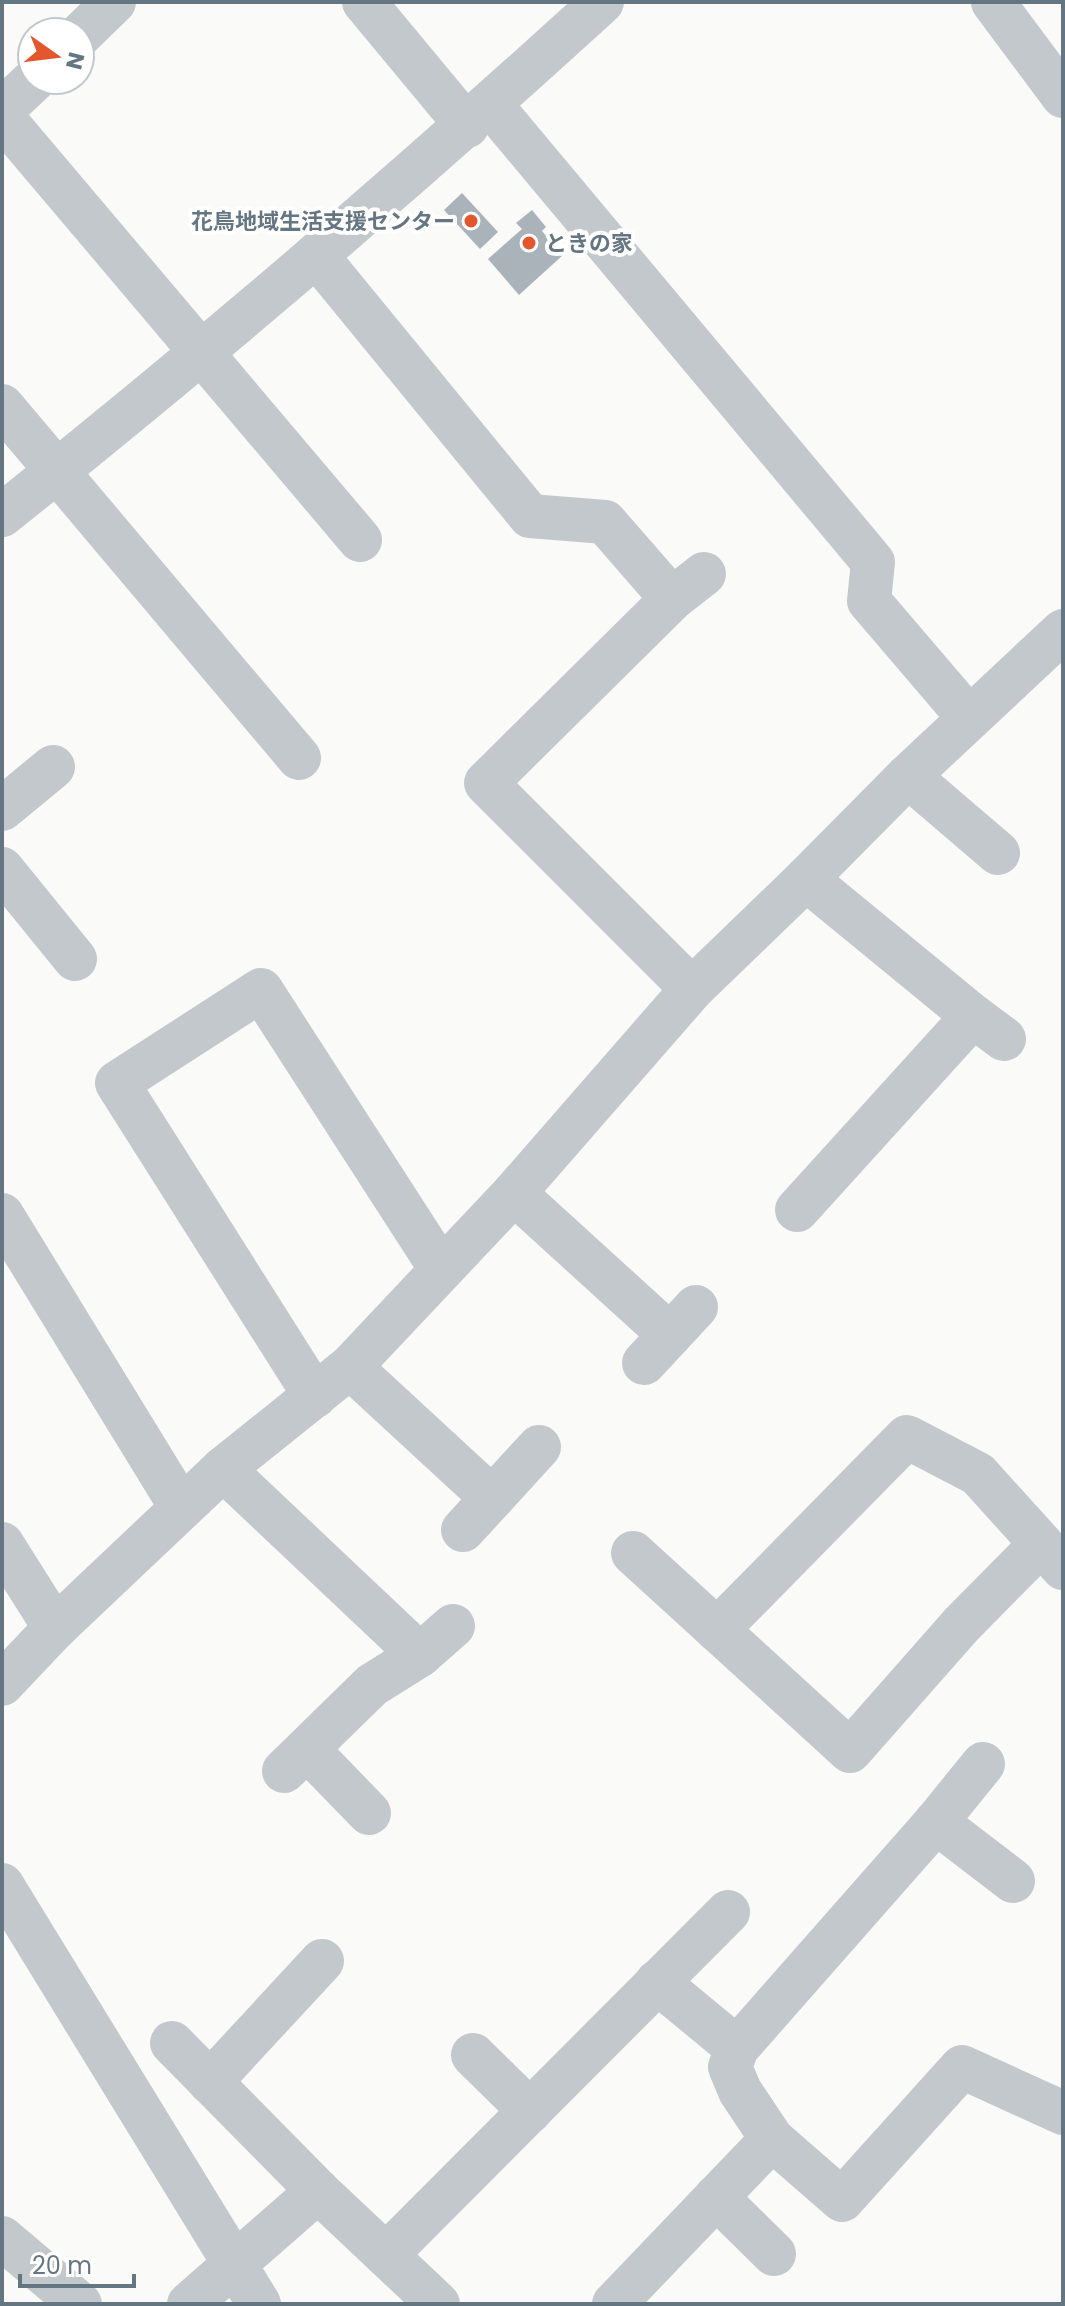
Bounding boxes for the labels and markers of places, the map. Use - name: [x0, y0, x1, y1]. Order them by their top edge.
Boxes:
- place label: 花鳥地域生活支援センター: [191, 206, 455, 237]
- marker: 花鳥地域生活支援センター: [462, 212, 480, 230]
- place label: ときの家: [545, 228, 633, 259]
- marker: ときの家: [520, 234, 538, 252]

